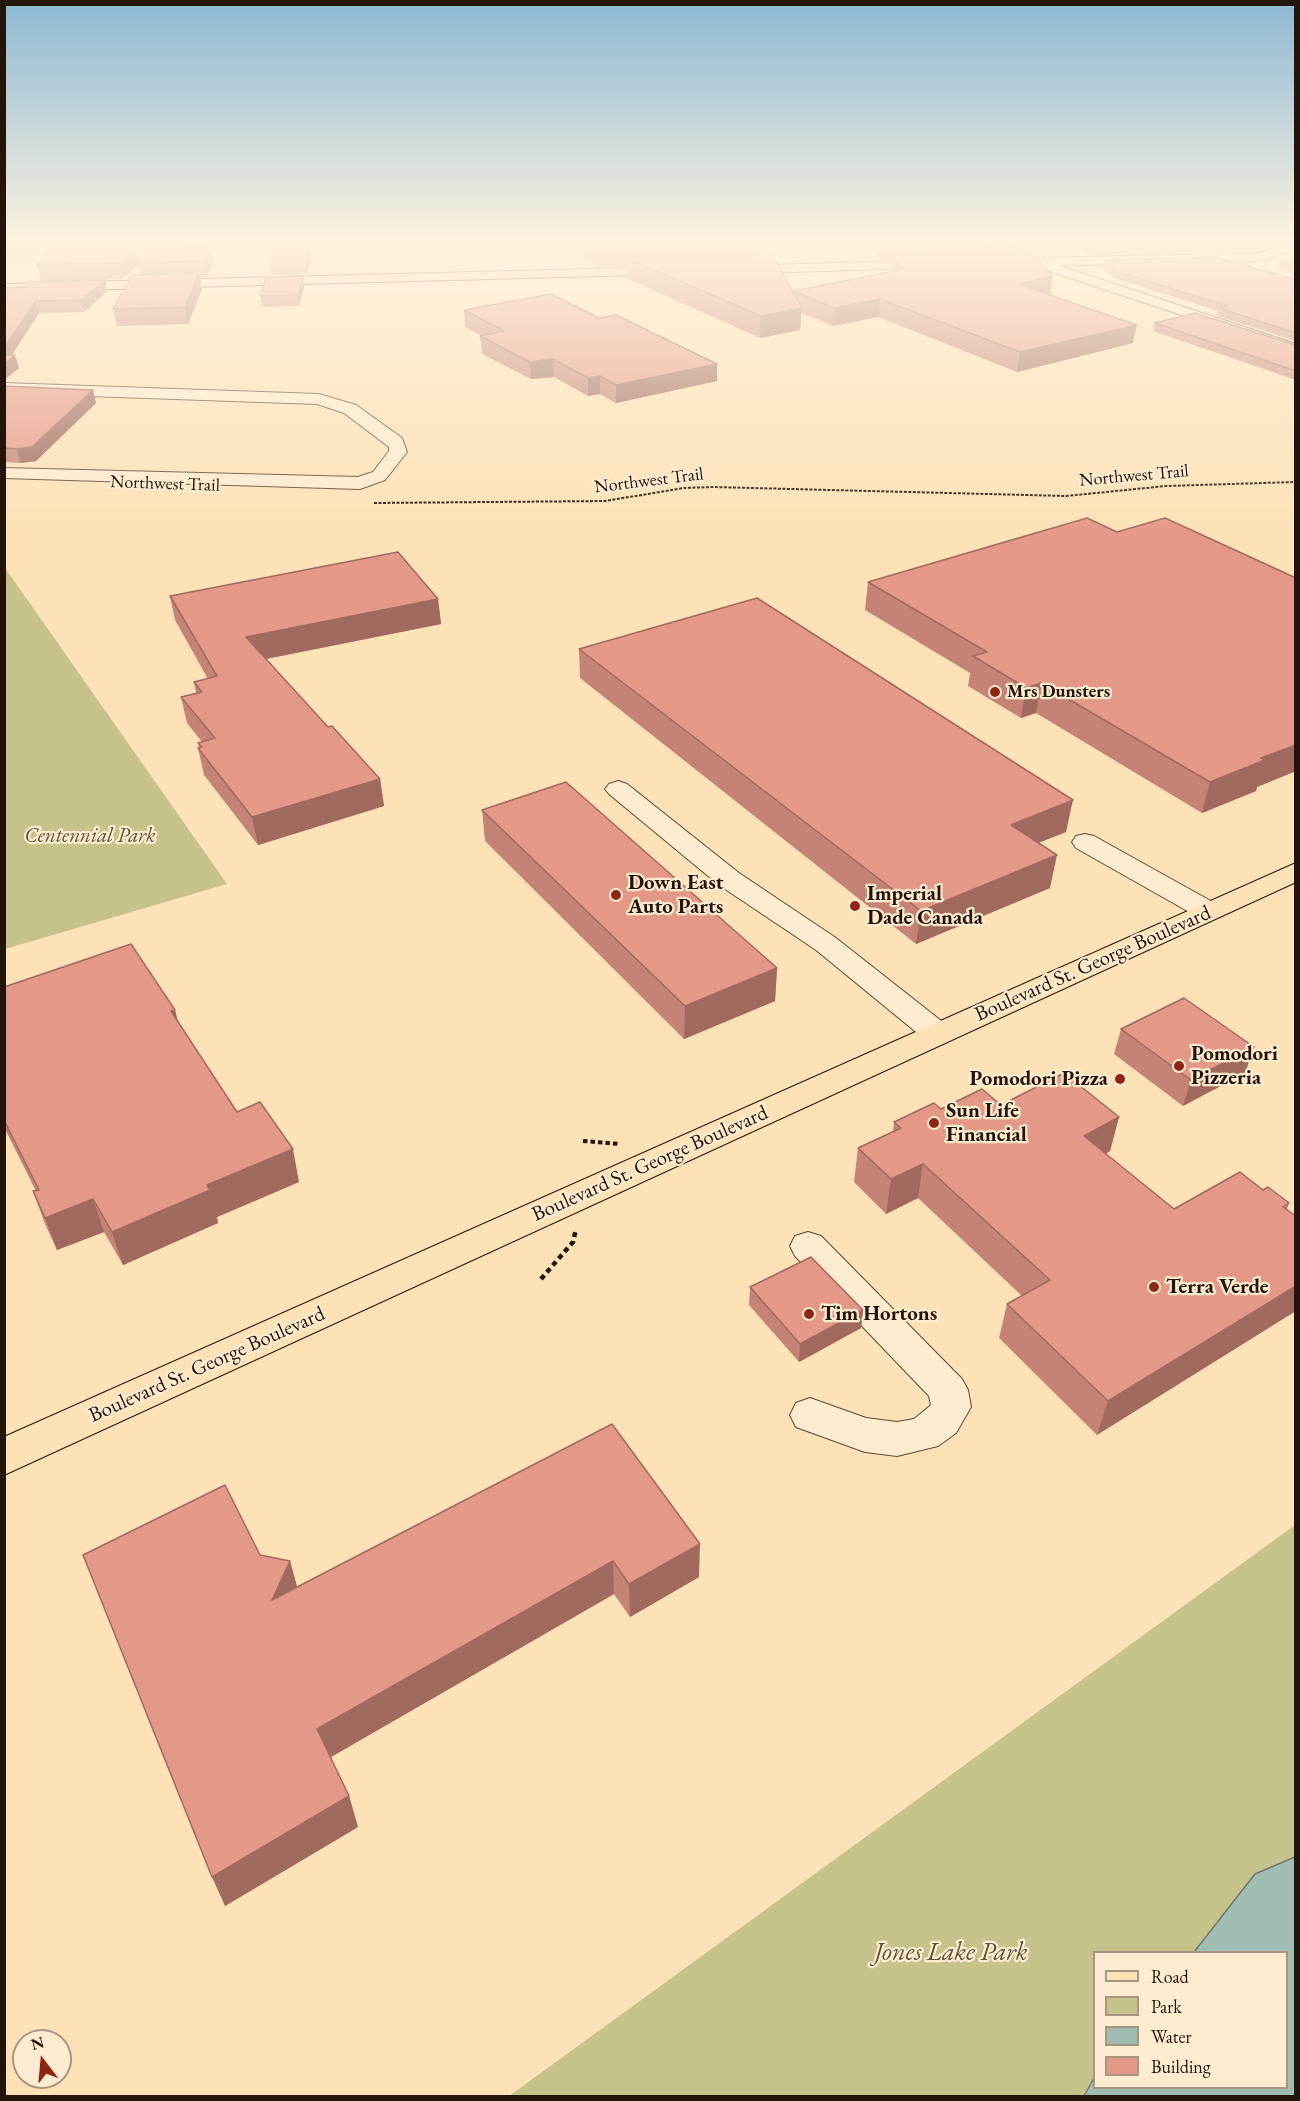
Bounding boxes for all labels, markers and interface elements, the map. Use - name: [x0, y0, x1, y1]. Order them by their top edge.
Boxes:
- street label: Northwest Trail: [1078, 460, 1190, 492]
- street label: Northwest Trail: [593, 464, 705, 498]
- street label: Northwest Trail: [110, 471, 220, 497]
- place label: Mrs Dunsters: [1007, 681, 1110, 703]
- marker: Mrs Dunsters: [988, 685, 1002, 699]
- park label: Centennial Park: [24, 823, 156, 849]
- place label: Down East Auto Parts: [628, 870, 724, 920]
- place label: Imperial Dade Canada: [867, 881, 983, 931]
- marker: Down East Auto Parts: [609, 888, 623, 902]
- marker: Imperial Dade Canada: [848, 899, 862, 913]
- street label: Boulevard St. George Boulevard: [971, 900, 1215, 1028]
- place label: Pomodori Pizzeria: [1191, 1041, 1278, 1091]
- marker: Pomodori Pizzeria: [1172, 1059, 1186, 1073]
- place label: Pomodori Pizza: [970, 1066, 1108, 1092]
- marker: Pomodori Pizza: [1113, 1072, 1127, 1086]
- place label: Sun Life Financial: [946, 1098, 1027, 1148]
- street label: Boulevard St. George Boulevard: [528, 1100, 772, 1228]
- marker: Sun Life Financial: [927, 1116, 941, 1130]
- place label: Terra Verde: [1166, 1274, 1268, 1300]
- marker: Terra Verde: [1147, 1280, 1161, 1294]
- street label: Boulevard St. George Boulevard: [85, 1301, 329, 1429]
- place label: Tim Hortons: [821, 1301, 937, 1327]
- marker: Tim Hortons: [802, 1307, 816, 1321]
- park label: Jones Lake Park: [874, 1937, 1028, 1969]
- legend: [1093, 1951, 1288, 2089]
- text: Road: [1151, 1965, 1189, 1988]
- text: Park: [1151, 1995, 1182, 2018]
- text: Water: [1151, 2025, 1192, 2048]
- north arrow: [12, 2029, 72, 2089]
- text: N: [28, 2031, 47, 2055]
- text: Building: [1151, 2055, 1211, 2078]

